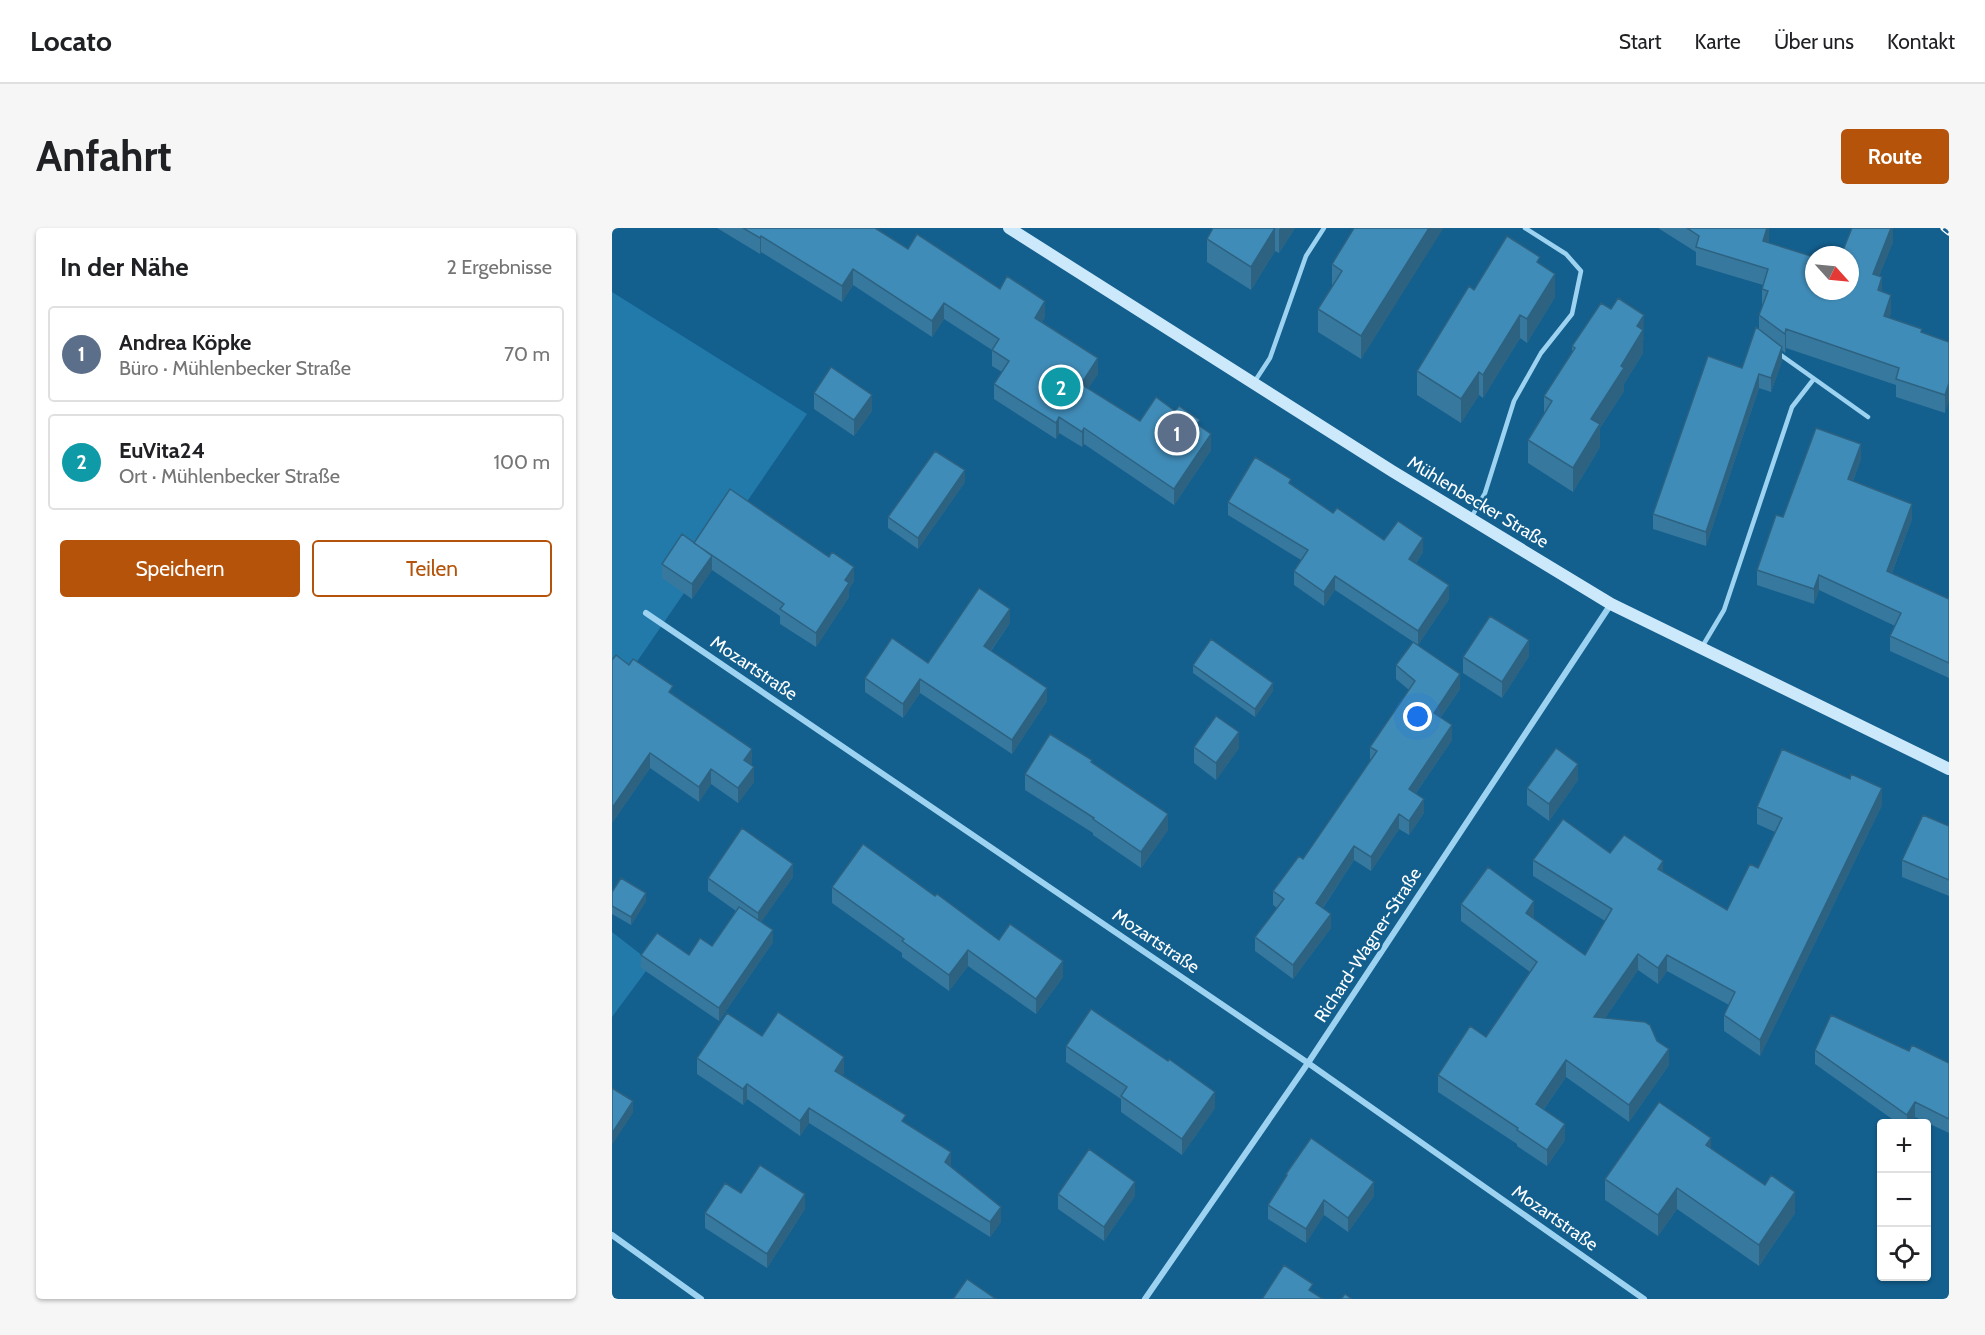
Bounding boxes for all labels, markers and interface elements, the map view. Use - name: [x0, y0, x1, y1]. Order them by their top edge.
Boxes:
- text: Locato: [30, 24, 112, 58]
- text: Start: [1619, 29, 1662, 54]
- text: Karte: [1695, 29, 1741, 54]
- text: Über uns: [1774, 29, 1854, 54]
- text: Kontakt: [1887, 29, 1955, 54]
- button: Route: [1841, 129, 1949, 184]
- text: Anfahrt: [36, 130, 172, 182]
- north arrow: [1805, 246, 1859, 300]
- text: In der Nähe: [60, 251, 189, 283]
- text: 2 Ergebnisse: [446, 255, 552, 279]
- text: Andrea Köpke: [119, 329, 251, 356]
- text: 1: [78, 342, 85, 366]
- text: 70 m: [504, 342, 550, 366]
- text: Büro · Mühlenbecker Straße: [119, 356, 351, 380]
- pin: 2: [1042, 364, 1080, 410]
- pin: 1: [1158, 410, 1196, 456]
- text: EuVita24: [119, 437, 205, 464]
- text: 2: [76, 450, 87, 474]
- text: 100 m: [494, 450, 550, 474]
- street label: Mühlenbecker Straße: [1403, 451, 1553, 553]
- text: Ort · Mühlenbecker Straße: [119, 464, 340, 488]
- button: Speichern: [60, 540, 300, 597]
- button: Teilen: [312, 540, 552, 597]
- street label: Mozartstraße: [706, 631, 802, 705]
- your location: [1403, 702, 1432, 731]
- street label: Richard-Wagner-Straße: [1310, 864, 1426, 1026]
- street label: Mozartstraße: [1108, 904, 1204, 978]
- map controls: [1877, 1119, 1931, 1281]
- button: +: [1877, 1119, 1931, 1173]
- button: −: [1877, 1173, 1931, 1227]
- street label: Mozartstraße: [1508, 1180, 1602, 1256]
- button: locate: [1877, 1227, 1931, 1281]

